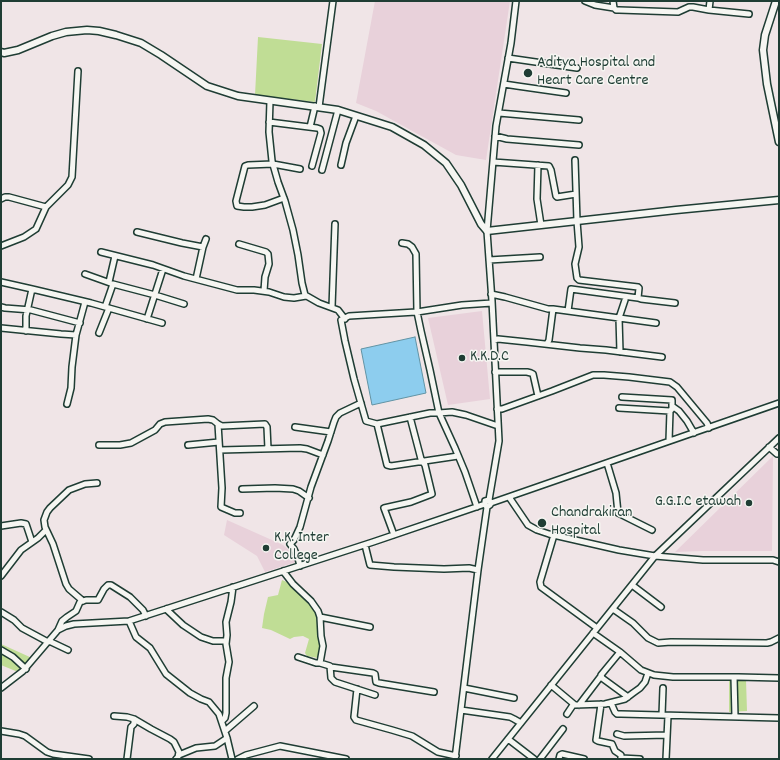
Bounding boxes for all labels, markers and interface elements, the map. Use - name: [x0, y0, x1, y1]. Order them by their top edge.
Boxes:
- place label: Aditya Hospital and Heart Care Centre: [537, 54, 655, 92]
- marker: Aditya Hospital and Heart Care Centre: [522, 67, 534, 79]
- place label: K.K.D.C: [470, 348, 509, 368]
- marker: K.K.D.C: [457, 353, 467, 363]
- place label: G.G.I.C etawah: [655, 493, 741, 513]
- marker: G.G.I.C etawah: [744, 498, 754, 508]
- place label: Chandrakiran Hospital: [551, 504, 632, 542]
- marker: Chandrakiran Hospital: [536, 517, 548, 529]
- place label: K.K. Inter College: [274, 529, 329, 567]
- marker: K.K. Inter College: [261, 543, 271, 553]

